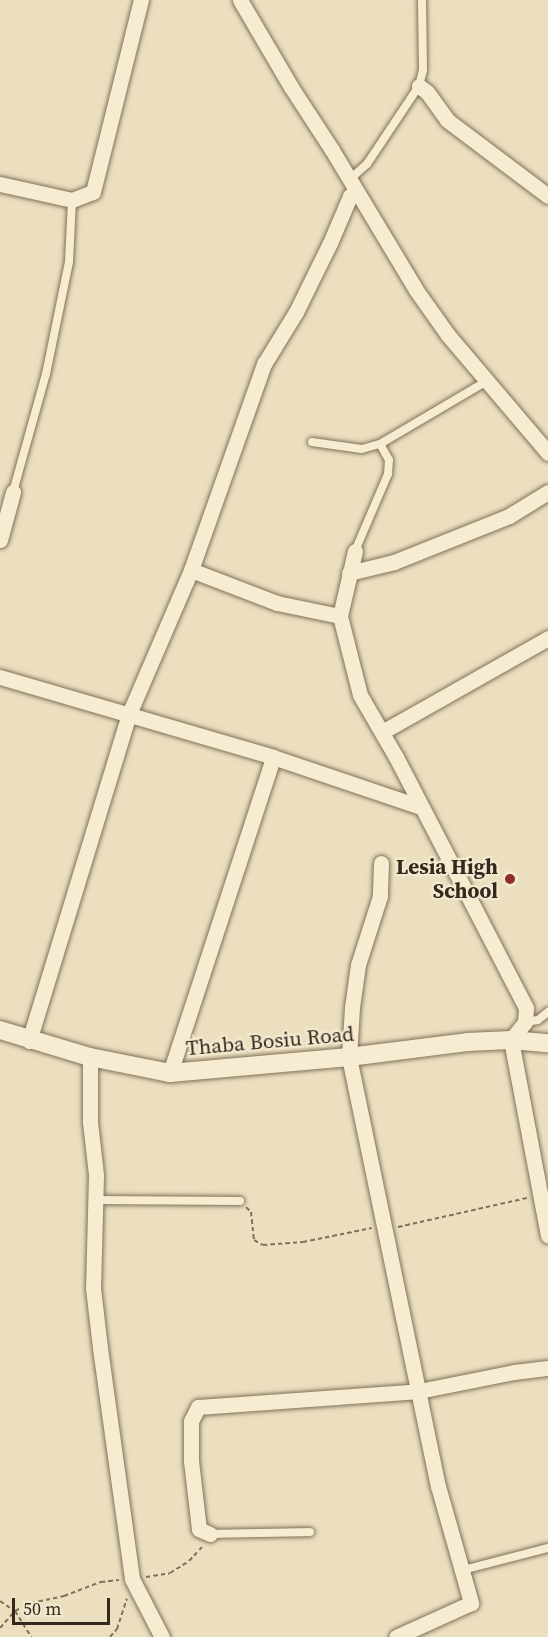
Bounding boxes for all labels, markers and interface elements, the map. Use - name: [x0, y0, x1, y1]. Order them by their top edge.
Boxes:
- place label: Lesia High School: [396, 854, 498, 904]
- marker: Lesia High School: [503, 872, 517, 886]
- street label: Thaba Bosiu Road: [185, 1021, 355, 1061]
- scale bar: [15, 1586, 112, 1624]
- text: 50 m: [23, 1596, 61, 1621]

